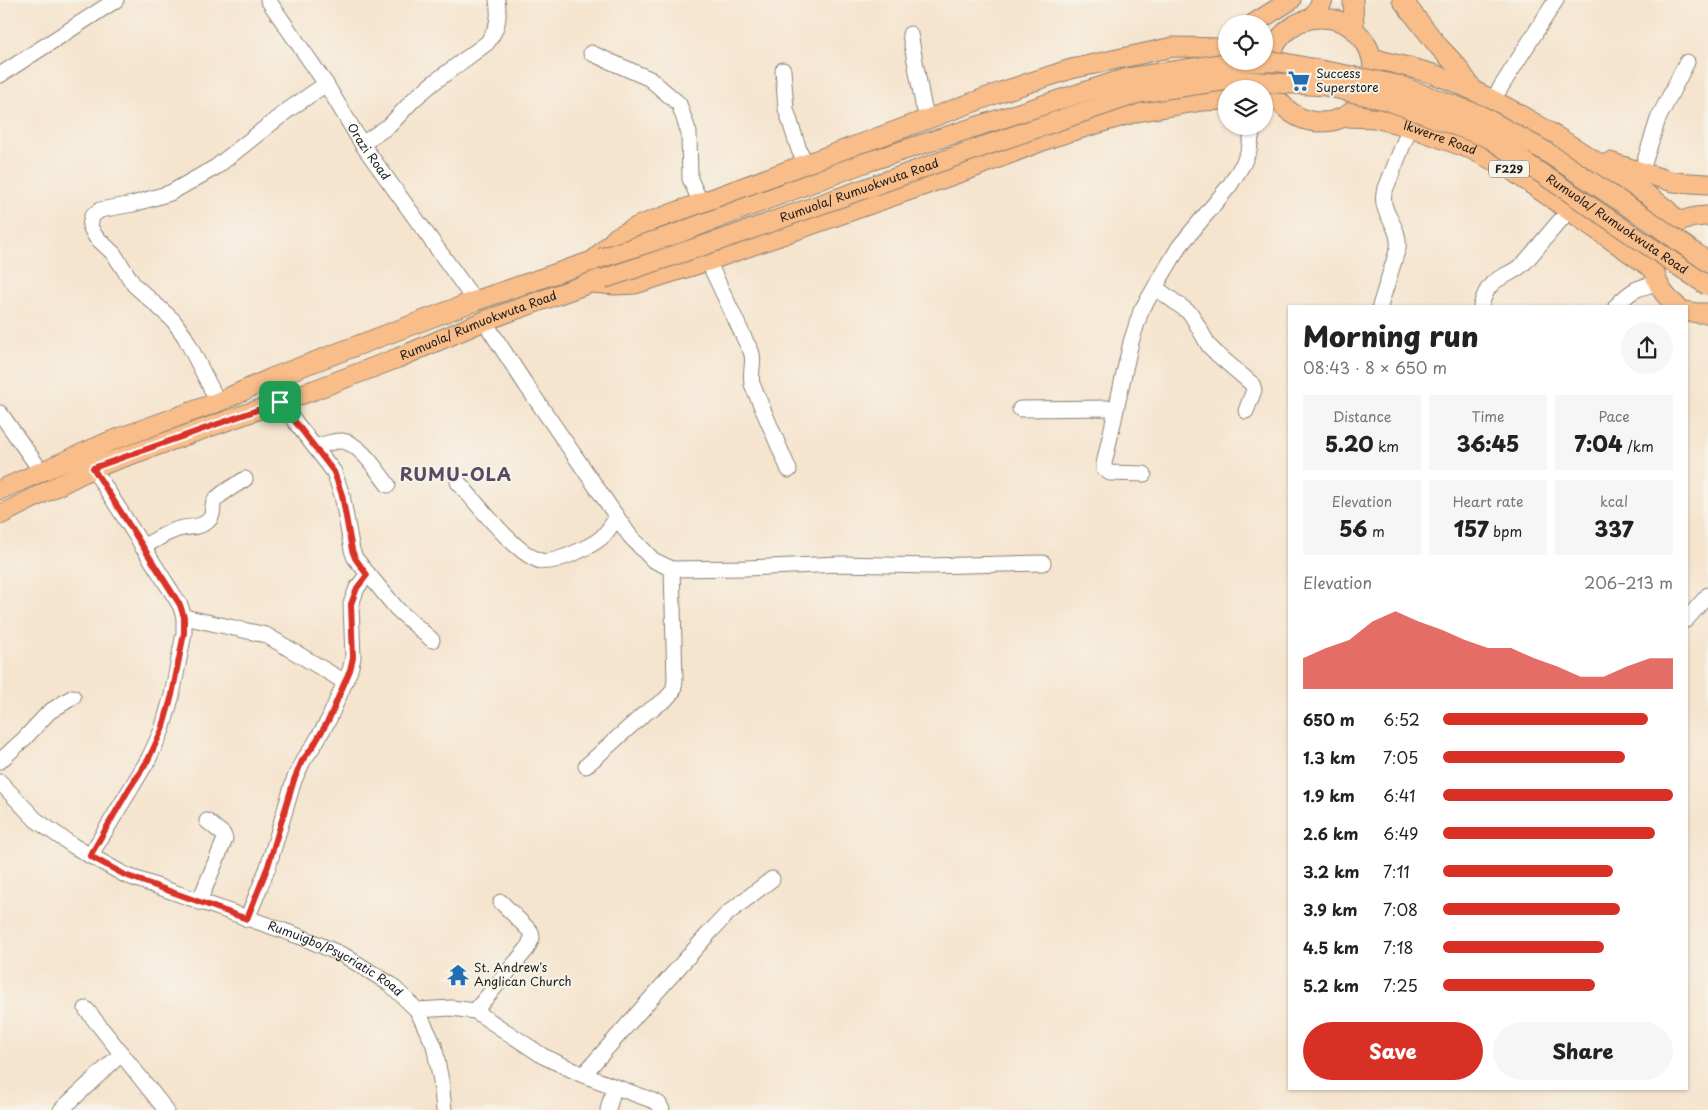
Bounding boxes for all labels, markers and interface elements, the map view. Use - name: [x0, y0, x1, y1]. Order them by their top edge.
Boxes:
- map controls: [1218, 15, 1273, 135]
- button: locate: [1218, 15, 1273, 70]
- place label: Success Superstore: [1316, 64, 1379, 96]
- supermarket icon: Success Superstore: [1286, 68, 1312, 94]
- button: layers: [1218, 80, 1273, 135]
- street label: Ikwerre Road: [1402, 116, 1479, 159]
- street label: Orazi Road: [343, 119, 395, 183]
- street label: Rumuola/ Rumuokwuta Road: [777, 153, 941, 226]
- road number: F229: [1489, 160, 1529, 178]
- street label: Rumuola/ Rumuokwuta Road: [1543, 169, 1692, 278]
- street label: Rumuola/ Rumuokwuta Road: [397, 286, 559, 364]
- text: Morning run: [1303, 314, 1479, 357]
- button: share: [1621, 322, 1673, 374]
- text: 08:43 · 8 × 650 m: [1303, 355, 1447, 379]
- pin: [259, 381, 301, 423]
- icon: arrive: [266, 388, 294, 416]
- text: Distance: [1333, 406, 1391, 427]
- text: Time: [1471, 406, 1505, 427]
- text: Pace: [1598, 406, 1630, 427]
- text: 5.20: [1325, 427, 1373, 459]
- text: 36:45: [1457, 427, 1519, 459]
- text: 7:04: [1574, 427, 1622, 459]
- text: km: [1373, 436, 1399, 457]
- text: /km: [1622, 436, 1654, 457]
- district label: RUMU-OLA: [400, 460, 512, 487]
- text: Elevation: [1332, 491, 1392, 512]
- text: Heart rate: [1453, 491, 1523, 512]
- text: kcal: [1600, 491, 1628, 512]
- text: 56: [1339, 512, 1367, 544]
- text: 157: [1454, 512, 1489, 544]
- text: 337: [1595, 512, 1633, 544]
- text: m: [1367, 521, 1385, 542]
- text: bpm: [1489, 521, 1522, 542]
- text: Elevation: [1303, 570, 1372, 594]
- text: 206–213 m: [1584, 570, 1673, 594]
- text: 650 m: [1303, 707, 1355, 731]
- text: 6:52: [1383, 707, 1420, 731]
- text: 1.3 km: [1303, 745, 1355, 769]
- text: 7:05: [1383, 745, 1418, 769]
- text: 1.9 km: [1303, 783, 1355, 807]
- text: 6:41: [1383, 783, 1416, 807]
- text: 2.6 km: [1303, 821, 1359, 845]
- text: 6:49: [1383, 821, 1418, 845]
- text: 3.2 km: [1303, 859, 1360, 883]
- text: 7:11: [1383, 859, 1410, 883]
- text: 3.9 km: [1303, 897, 1358, 921]
- text: 7:08: [1383, 897, 1418, 921]
- street label: Rumuigbo/Psycriatic Road: [265, 916, 408, 1000]
- text: 4.5 km: [1303, 935, 1359, 959]
- text: 7:18: [1383, 935, 1414, 959]
- place label: St. Andrew's Anglican Church: [474, 958, 572, 990]
- temple icon: St. Andrew's Anglican Church: [445, 962, 471, 988]
- text: 5.2 km: [1303, 973, 1359, 997]
- text: 7:25: [1383, 973, 1418, 997]
- button: Save: [1303, 1022, 1483, 1080]
- button: Share: [1493, 1022, 1673, 1080]

